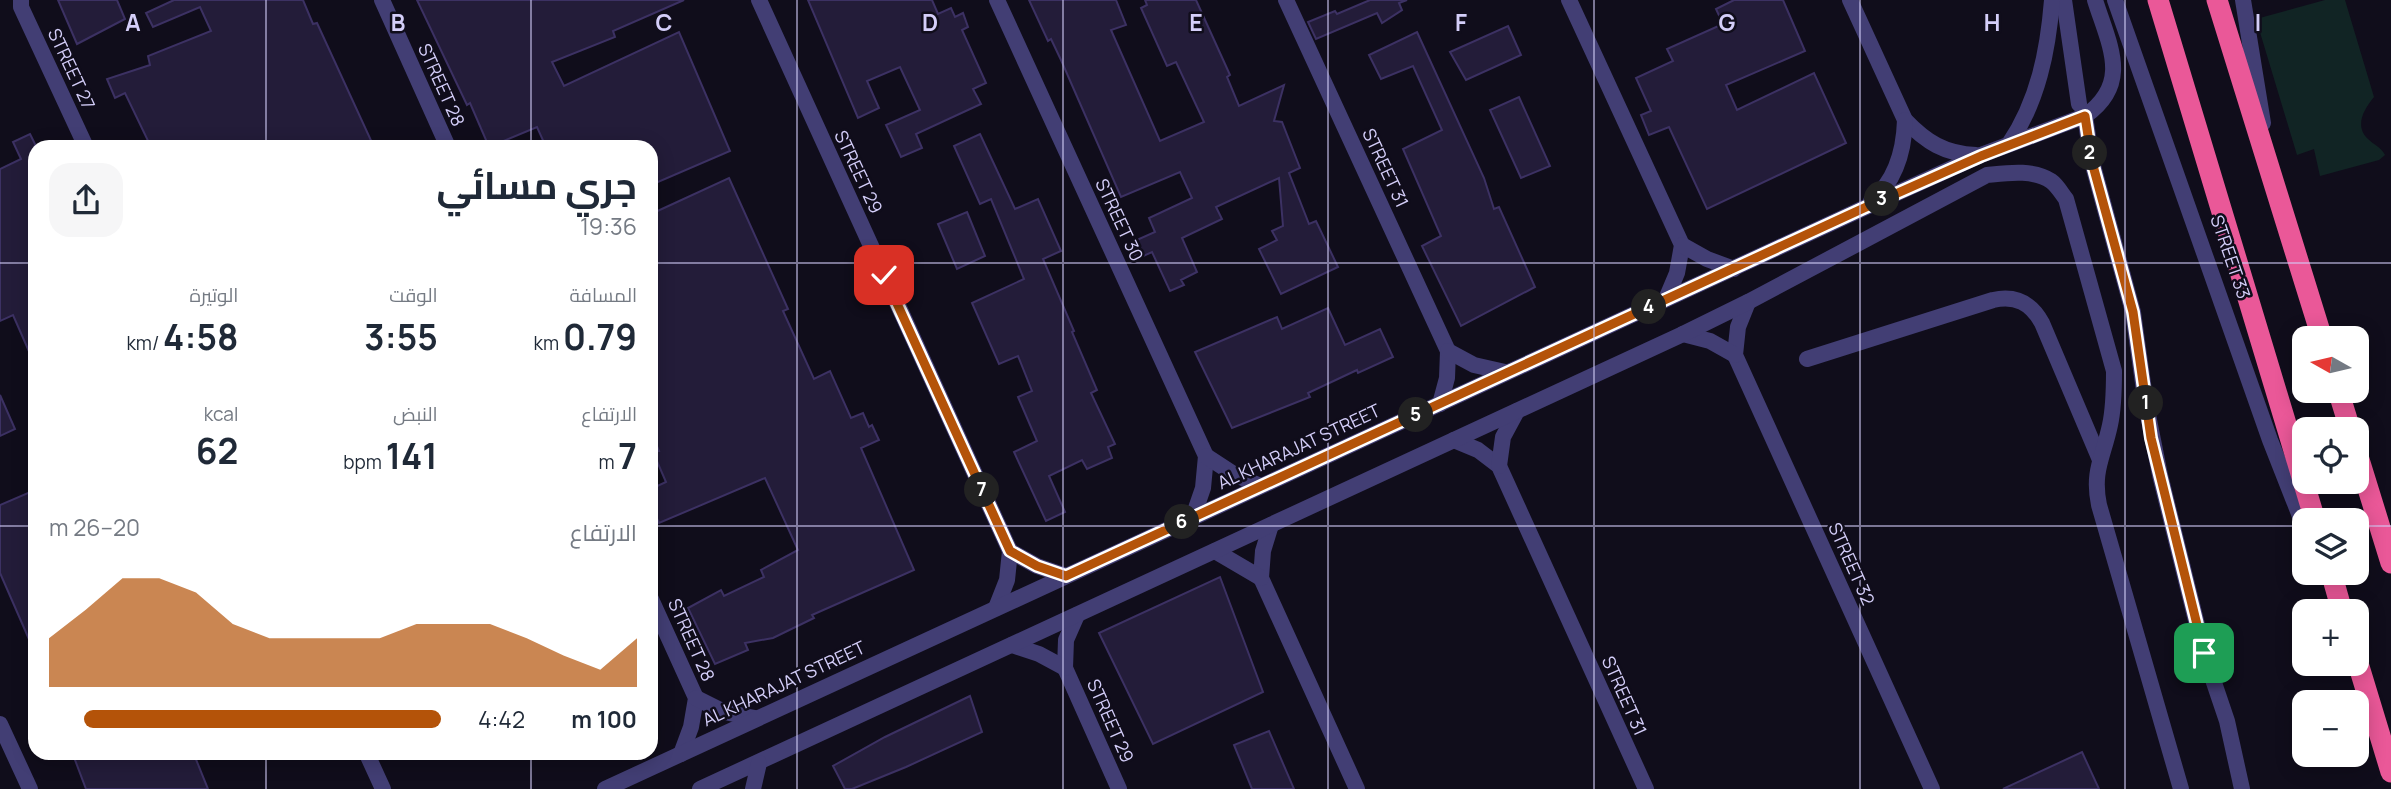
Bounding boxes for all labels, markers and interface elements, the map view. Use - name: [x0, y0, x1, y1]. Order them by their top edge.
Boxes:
- text: A: [125, 6, 141, 38]
- text: B: [391, 6, 405, 38]
- text: C: [656, 6, 673, 38]
- text: D: [922, 6, 938, 38]
- text: E: [1189, 6, 1203, 38]
- text: F: [1455, 6, 1467, 38]
- text: G: [1719, 6, 1736, 38]
- text: H: [1984, 6, 2000, 38]
- text: I: [2255, 6, 2261, 38]
- street label: STREET 27: [43, 24, 101, 113]
- street label: STREET 28: [413, 39, 471, 130]
- street label: STREET 31: [1357, 124, 1415, 211]
- street label: STREET 29: [829, 126, 889, 217]
- pin: 2: [2072, 136, 2108, 170]
- text: 2: [2084, 139, 2095, 165]
- text: جري مسائي: [436, 158, 637, 210]
- button: share: [49, 163, 123, 237]
- street label: STREET 30: [1090, 174, 1149, 265]
- pin: 3: [1864, 182, 1899, 216]
- text: 3: [1876, 185, 1887, 211]
- text: 19:36: [580, 210, 637, 242]
- street label: STREET 33: [2205, 211, 2257, 302]
- pin: [854, 245, 914, 305]
- icon: check: [865, 256, 903, 294]
- text: الوتيرة: [190, 282, 238, 308]
- text: الوقت: [389, 282, 438, 308]
- text: المسافة: [569, 282, 637, 308]
- pin: 4: [1632, 290, 1666, 324]
- text: 4: [1643, 293, 1654, 319]
- text: 4:58: [163, 313, 238, 361]
- text: 3:55: [364, 313, 438, 361]
- text: 0.79: [563, 313, 637, 361]
- north arrow: [2292, 326, 2370, 402]
- map controls: [2292, 326, 2369, 767]
- text: /km: [126, 330, 163, 356]
- text: km: [534, 330, 563, 356]
- pin: 1: [2128, 386, 2164, 420]
- text: 1: [2141, 389, 2150, 415]
- street label: AL KHARAJAT STREET: [1213, 398, 1384, 494]
- pin: 5: [1398, 398, 1434, 432]
- text: kcal: [204, 401, 238, 427]
- text: النبض: [393, 401, 438, 427]
- text: الارتفاع: [581, 401, 637, 427]
- text: 5: [1410, 401, 1421, 427]
- button: locate: [2292, 417, 2369, 494]
- text: 62: [196, 427, 238, 475]
- text: 141: [386, 432, 438, 480]
- text: 7: [618, 432, 637, 480]
- text: bpm: [343, 449, 386, 475]
- text: m: [598, 449, 618, 475]
- pin: 7: [964, 472, 1000, 508]
- text: 7: [976, 476, 987, 502]
- pin: 6: [1164, 504, 1200, 540]
- text: 6: [1176, 508, 1187, 534]
- button: layers: [2292, 508, 2369, 585]
- text: 20–26 m: [49, 511, 140, 543]
- text: الارتفاع: [570, 516, 637, 548]
- street label: STREET 32: [1823, 519, 1881, 609]
- street label: STREET 28: [663, 594, 721, 685]
- button: +: [2292, 599, 2369, 676]
- pin: [2174, 623, 2234, 683]
- icon: arrive: [2185, 634, 2223, 672]
- street label: AL KHARAJAT STREET: [698, 635, 869, 731]
- street label: STREET 31: [1597, 652, 1653, 739]
- street label: STREET 29: [1082, 675, 1140, 766]
- button: −: [2292, 690, 2369, 767]
- text: 4:42: [478, 703, 525, 735]
- text: 100 m: [571, 703, 637, 735]

